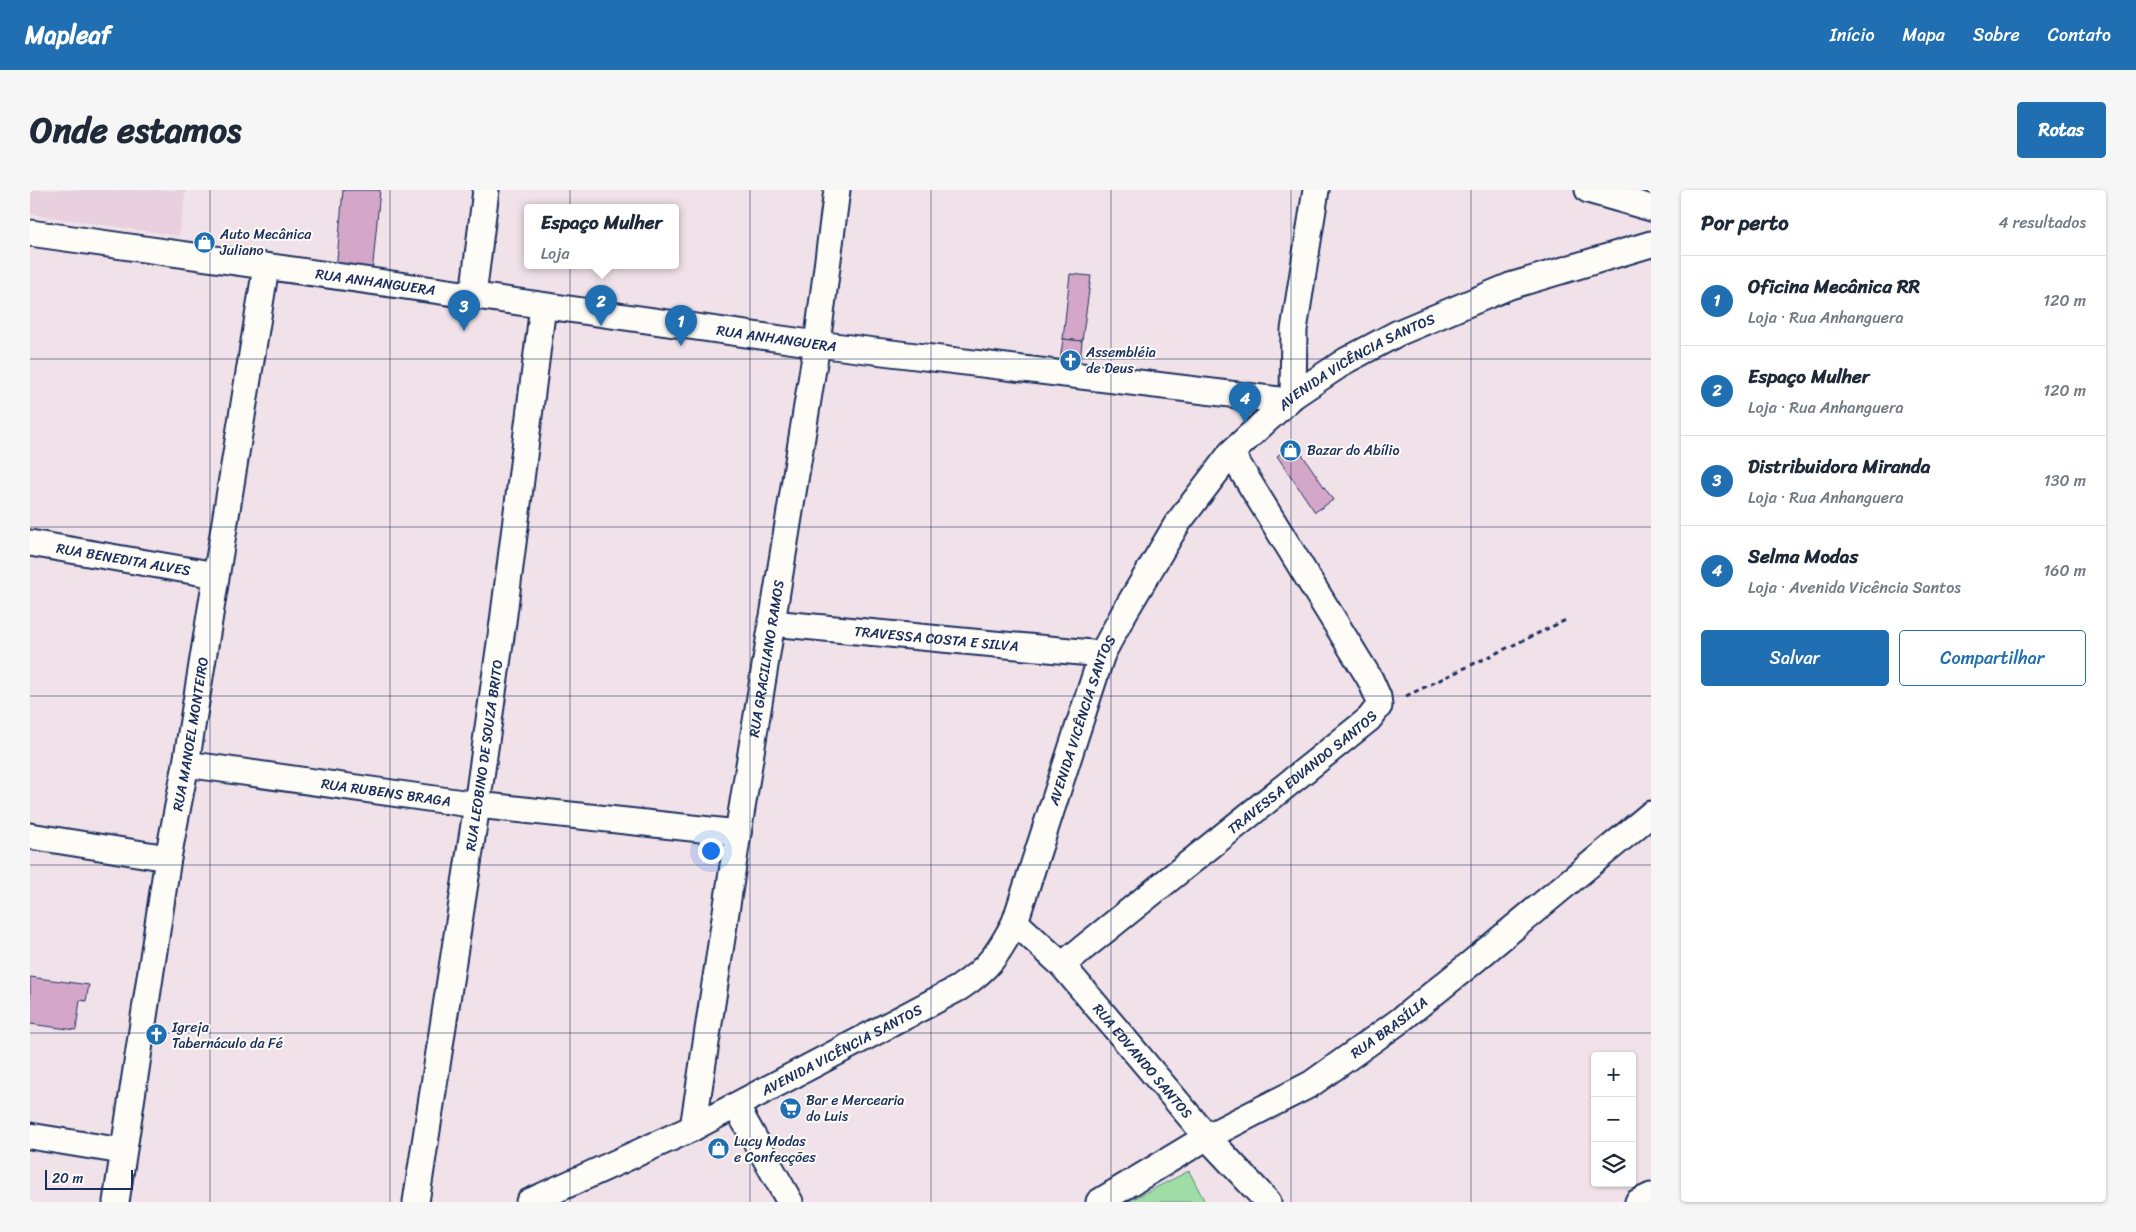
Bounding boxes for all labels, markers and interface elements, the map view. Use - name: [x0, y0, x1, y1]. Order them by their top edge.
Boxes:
- text: Mapleaf: [25, 14, 111, 56]
- text: Início: [1830, 19, 1875, 51]
- text: Mapa: [1903, 19, 1945, 51]
- text: Sobre: [1973, 19, 2020, 51]
- text: Contato: [2048, 19, 2111, 51]
- text: Onde estamos: [30, 99, 241, 161]
- button: Rotas: [2017, 102, 2106, 158]
- popup: [524, 204, 679, 269]
- text: Por perto: [1701, 204, 1789, 242]
- text: Espaço Mulher: [541, 206, 662, 239]
- text: 4 resultados: [1998, 208, 2086, 237]
- place label: Auto Mecânica Juliano: [219, 222, 312, 263]
- shop icon: Auto Mecânica Juliano: [192, 230, 216, 254]
- text: Loja: [541, 239, 569, 268]
- street label: RUA ANHANGUERA: [314, 261, 437, 303]
- text: Oficina Mecânica RR: [1748, 270, 1920, 303]
- pin: 2: [585, 285, 617, 326]
- text: 1: [1714, 286, 1720, 315]
- text: 120 m: [2043, 286, 2086, 315]
- pin: 3: [448, 290, 480, 331]
- text: Loja · Rua Anhanguera: [1748, 303, 1904, 332]
- pin: 1: [665, 305, 697, 346]
- street label: AVENIDA VICÊNCIA SANTOS: [1271, 306, 1439, 417]
- street label: RUA ANHANGUERA: [715, 317, 838, 359]
- place label: Assembléia de Deus: [1085, 340, 1156, 381]
- church icon: Assembléia de Deus: [1058, 348, 1082, 372]
- text: Espaço Mulher: [1748, 360, 1870, 393]
- text: 2: [1712, 376, 1722, 405]
- text: 120 m: [2043, 376, 2086, 405]
- pin: 4: [1229, 382, 1261, 423]
- text: Loja · Rua Anhanguera: [1748, 393, 1904, 422]
- shop icon: Bazar do Abílio: [1279, 438, 1303, 462]
- place label: Bazar do Abílio: [1307, 438, 1400, 463]
- text: Distribuidora Miranda: [1748, 450, 1930, 483]
- text: 3: [1713, 466, 1721, 495]
- text: 130 m: [2044, 466, 2086, 495]
- text: Loja · Rua Anhanguera: [1748, 483, 1904, 512]
- street label: RUA BENEDITA ALVES: [54, 535, 193, 583]
- text: Selma Modas: [1748, 540, 1858, 573]
- text: 4: [1712, 556, 1722, 585]
- text: 160 m: [2043, 556, 2086, 585]
- text: Loja · Avenida Vicência Santos: [1748, 573, 1961, 602]
- street label: RUA GRACILIANO RAMOS: [741, 578, 791, 739]
- street label: TRAVESSA COSTA E SILVA: [853, 618, 1020, 659]
- street label: AVENIDA VICÊNCIA SANTOS: [1041, 630, 1123, 810]
- button: Salvar: [1701, 630, 1889, 686]
- button: Compartilhar: [1899, 630, 2086, 686]
- street label: RUA MANOEL MONTEIRO: [165, 655, 216, 813]
- street label: RUA LEOBINO DE SOUZA BRITO: [458, 658, 510, 853]
- street label: TRAVESSA EDVANDO SANTOS: [1222, 705, 1384, 841]
- street label: RUA RUBENS BRAGA: [320, 771, 452, 814]
- your location: [698, 838, 724, 864]
- street label: RUA BRASÍLIA: [1345, 990, 1433, 1065]
- street label: AVENIDA VICÊNCIA SANTOS: [756, 997, 927, 1103]
- street label: RUA EDVANDO SANTOS: [1087, 997, 1199, 1125]
- place label: Igreja Tabernáculo da Fé: [171, 1015, 283, 1056]
- church icon: Igreja Tabernáculo da Fé: [144, 1023, 168, 1047]
- map controls: [1591, 1052, 1636, 1187]
- button: +: [1591, 1052, 1636, 1097]
- place label: Bar e Mercearia do Luis: [806, 1088, 904, 1129]
- supermarket icon: Bar e Mercearia do Luis: [778, 1096, 802, 1120]
- button: −: [1591, 1097, 1636, 1142]
- place label: Lucy Modas e Confecções: [734, 1129, 816, 1170]
- shop icon: Lucy Modas e Confecções: [706, 1137, 730, 1161]
- button: layers: [1591, 1142, 1636, 1187]
- text: 20 m: [52, 1166, 83, 1191]
- scale bar: [45, 1167, 132, 1190]

